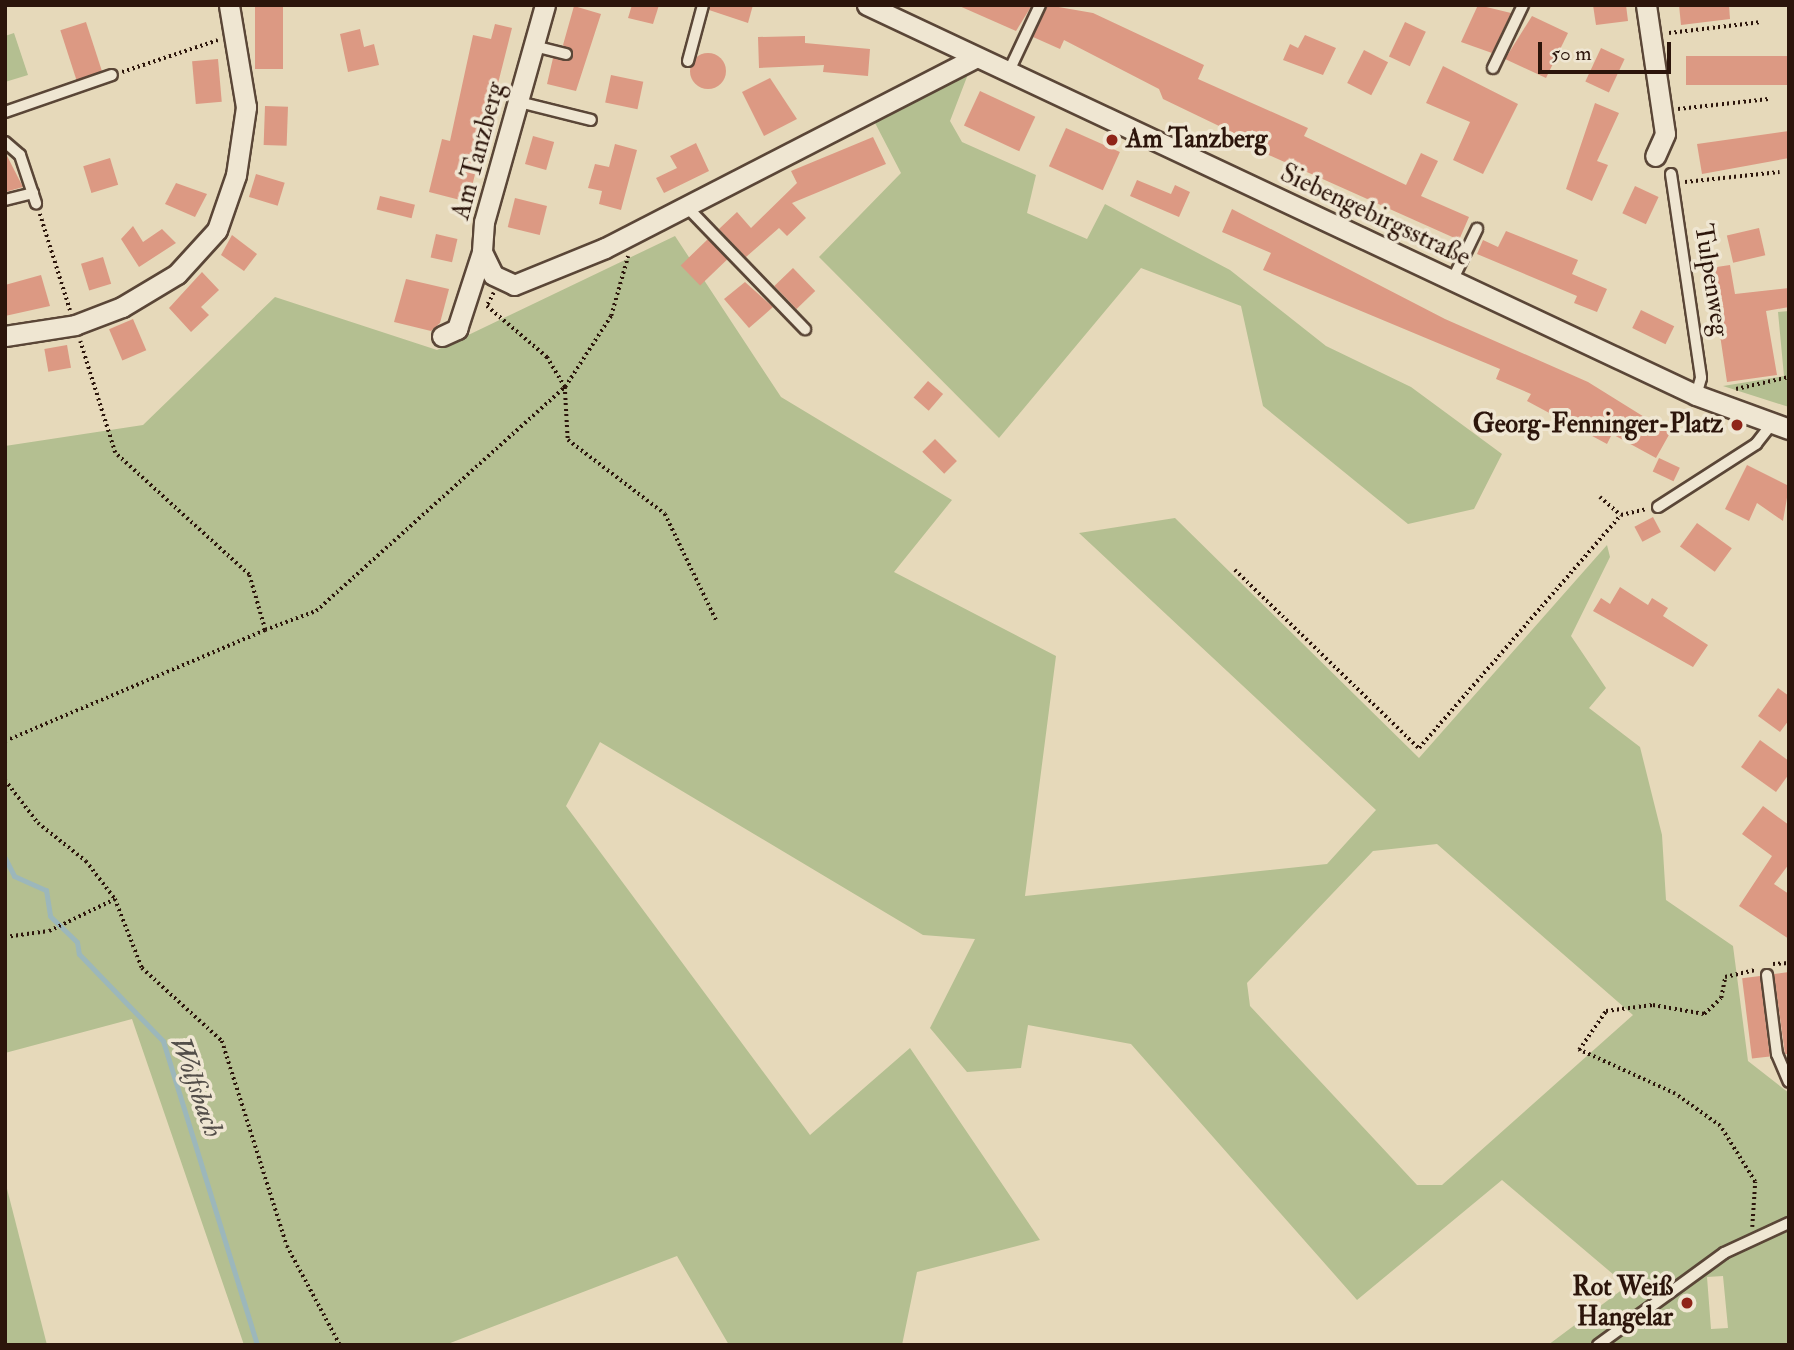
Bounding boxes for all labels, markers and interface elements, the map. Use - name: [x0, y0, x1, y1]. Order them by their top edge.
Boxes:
- scale bar: [1542, 28, 1675, 72]
- text: 50 m: [1551, 40, 1592, 67]
- street label: Am Tanzberg: [446, 79, 512, 223]
- place label: Am Tanzberg: [1126, 124, 1267, 156]
- marker: Am Tanzberg: [1104, 132, 1120, 148]
- street label: Siebengebirgsstraße: [1275, 158, 1475, 274]
- street label: Tulpenweg: [1687, 222, 1735, 338]
- place label: Georg-Fenninger-Platz: [1473, 409, 1723, 441]
- marker: Georg-Fenninger-Platz: [1729, 417, 1745, 433]
- water label: Wolfsbach: [162, 1032, 230, 1142]
- place label: Rot Weiß Hangelar: [1572, 1272, 1673, 1334]
- marker: Rot Weiß Hangelar: [1679, 1295, 1695, 1311]

